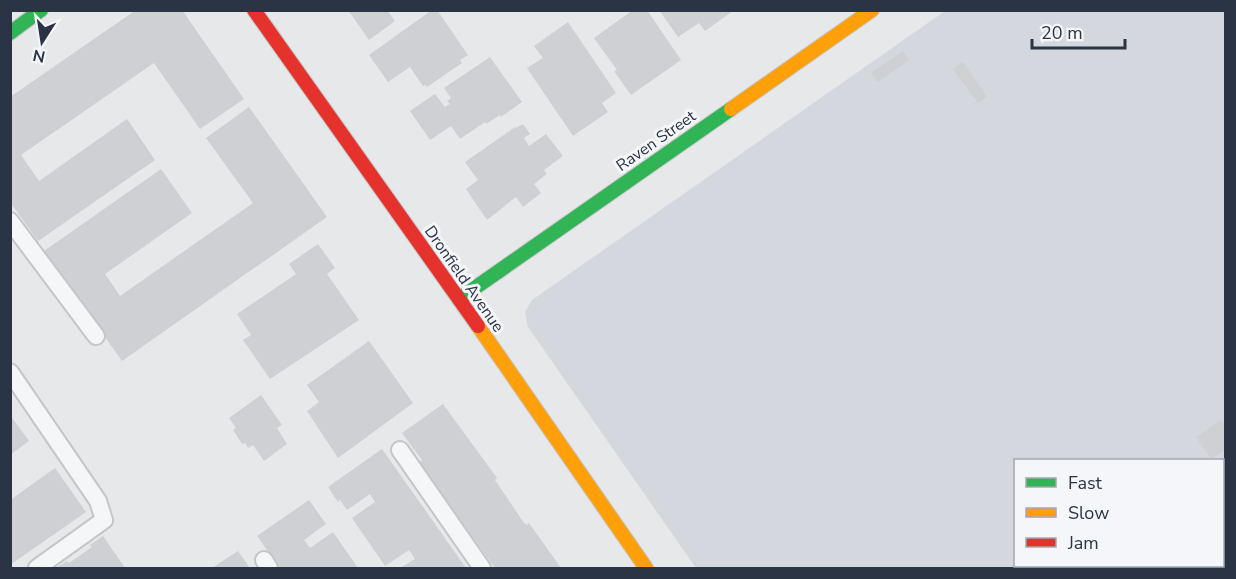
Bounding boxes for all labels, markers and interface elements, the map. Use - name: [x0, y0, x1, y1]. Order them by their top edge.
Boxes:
- north arrow: [12, 12, 72, 72]
- scale bar: [1032, 12, 1125, 50]
- text: 20 m: [1041, 21, 1083, 45]
- text: N: [31, 44, 47, 68]
- street label: Raven Street: [612, 105, 701, 177]
- street label: Dronfield Avenue: [419, 221, 509, 337]
- legend: [1014, 459, 1224, 567]
- text: Fast: [1068, 471, 1103, 495]
- text: Slow: [1068, 501, 1109, 525]
- text: Jam: [1067, 531, 1099, 555]

